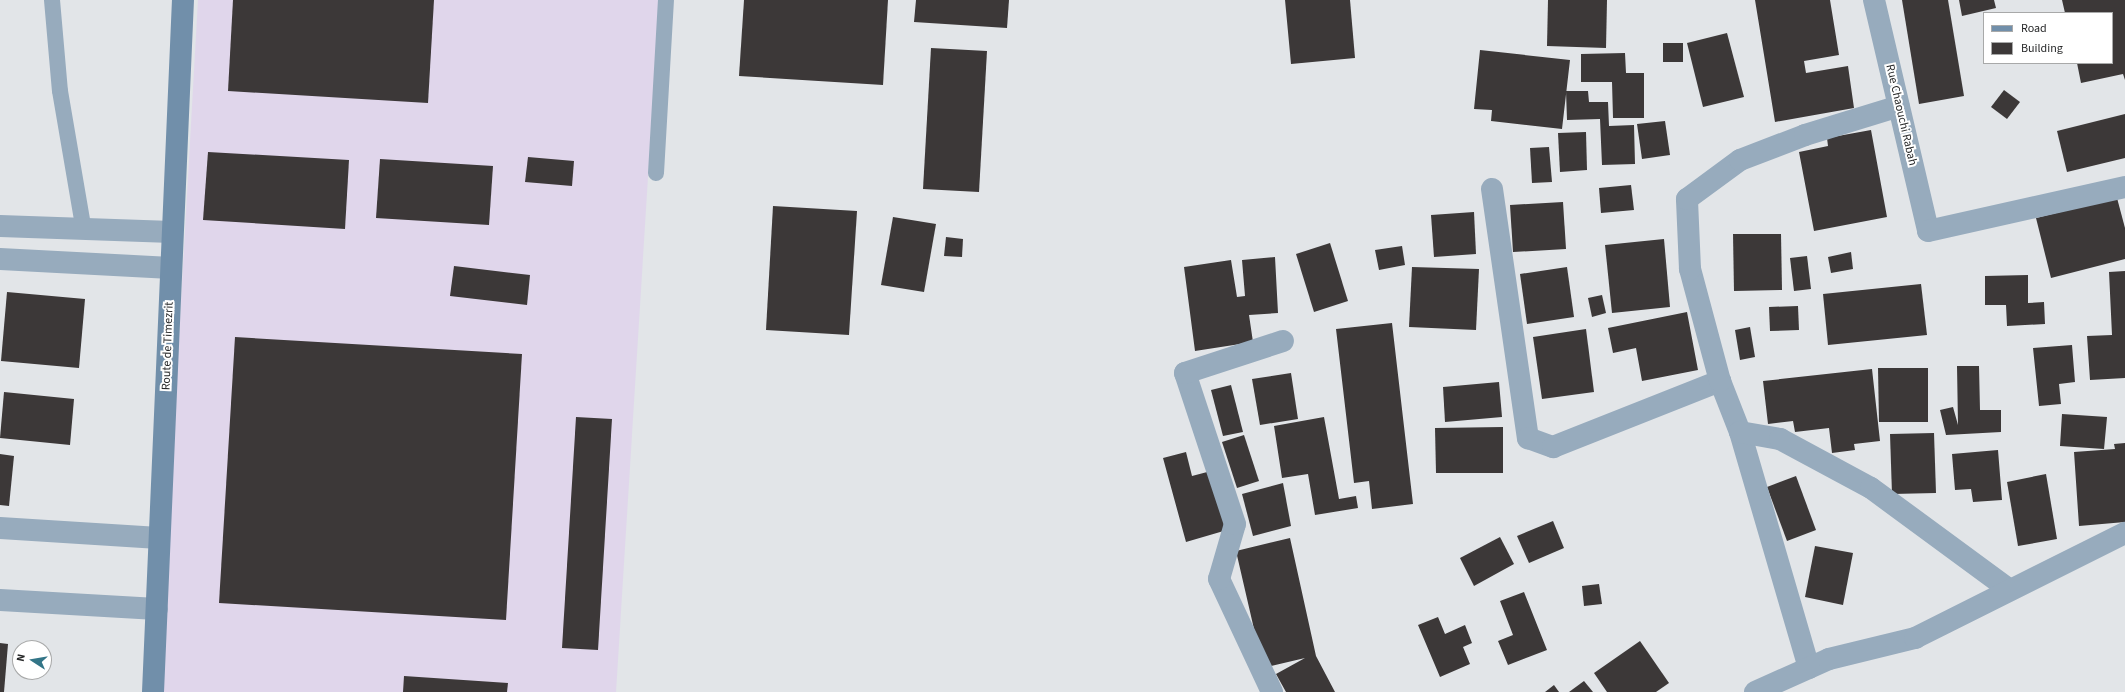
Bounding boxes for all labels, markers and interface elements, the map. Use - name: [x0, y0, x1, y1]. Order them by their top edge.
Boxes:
- legend: [1983, 12, 2113, 64]
- text: Road: [2021, 20, 2047, 37]
- text: Building: [2021, 40, 2063, 57]
- street label: Rue Chaouchi Rabah: [1882, 63, 1920, 167]
- street label: Route de Timezrit: [159, 301, 177, 391]
- north arrow: [12, 640, 52, 680]
- text: N: [13, 652, 29, 663]

